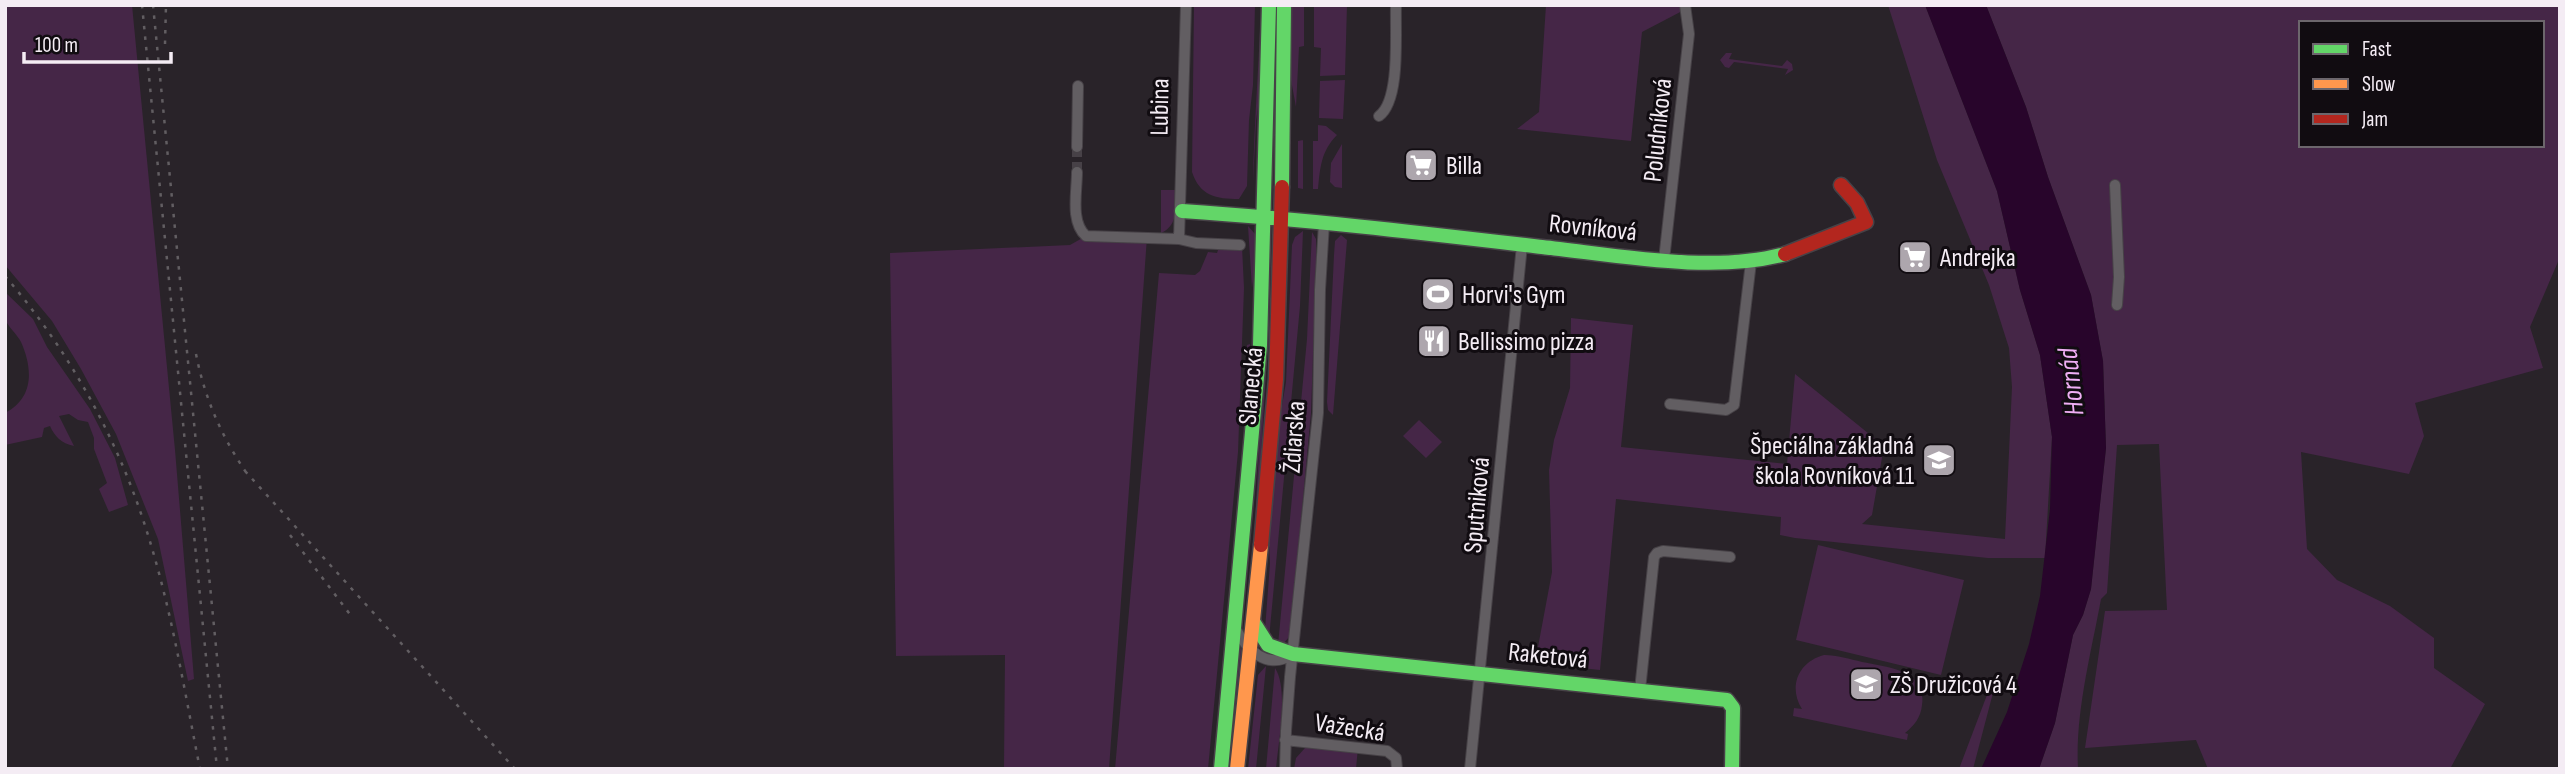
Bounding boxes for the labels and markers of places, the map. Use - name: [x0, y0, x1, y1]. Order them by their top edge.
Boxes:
- supermarket icon: Billa: [1402, 146, 1440, 184]
- place label: Billa: [1446, 151, 1482, 182]
- supermarket icon: Andrejka: [1896, 238, 1934, 276]
- place label: Andrejka: [1939, 243, 2016, 274]
- sports icon: Horvi's Gym: [1419, 275, 1457, 313]
- place label: Horvi's Gym: [1462, 280, 1565, 311]
- restaurant icon: Bellissimo pizza: [1415, 322, 1453, 360]
- place label: Bellissimo pizza: [1458, 327, 1594, 358]
- place label: Špeciálna základná škola Rovníková 11: [1750, 431, 1914, 492]
- school or university icon: Špeciálna základná škola Rovníková 11: [1920, 441, 1958, 479]
- school or university icon: ZŠ Družicová 4: [1847, 665, 1885, 703]
- place label: ZŠ Družicová 4: [1890, 670, 2017, 701]

